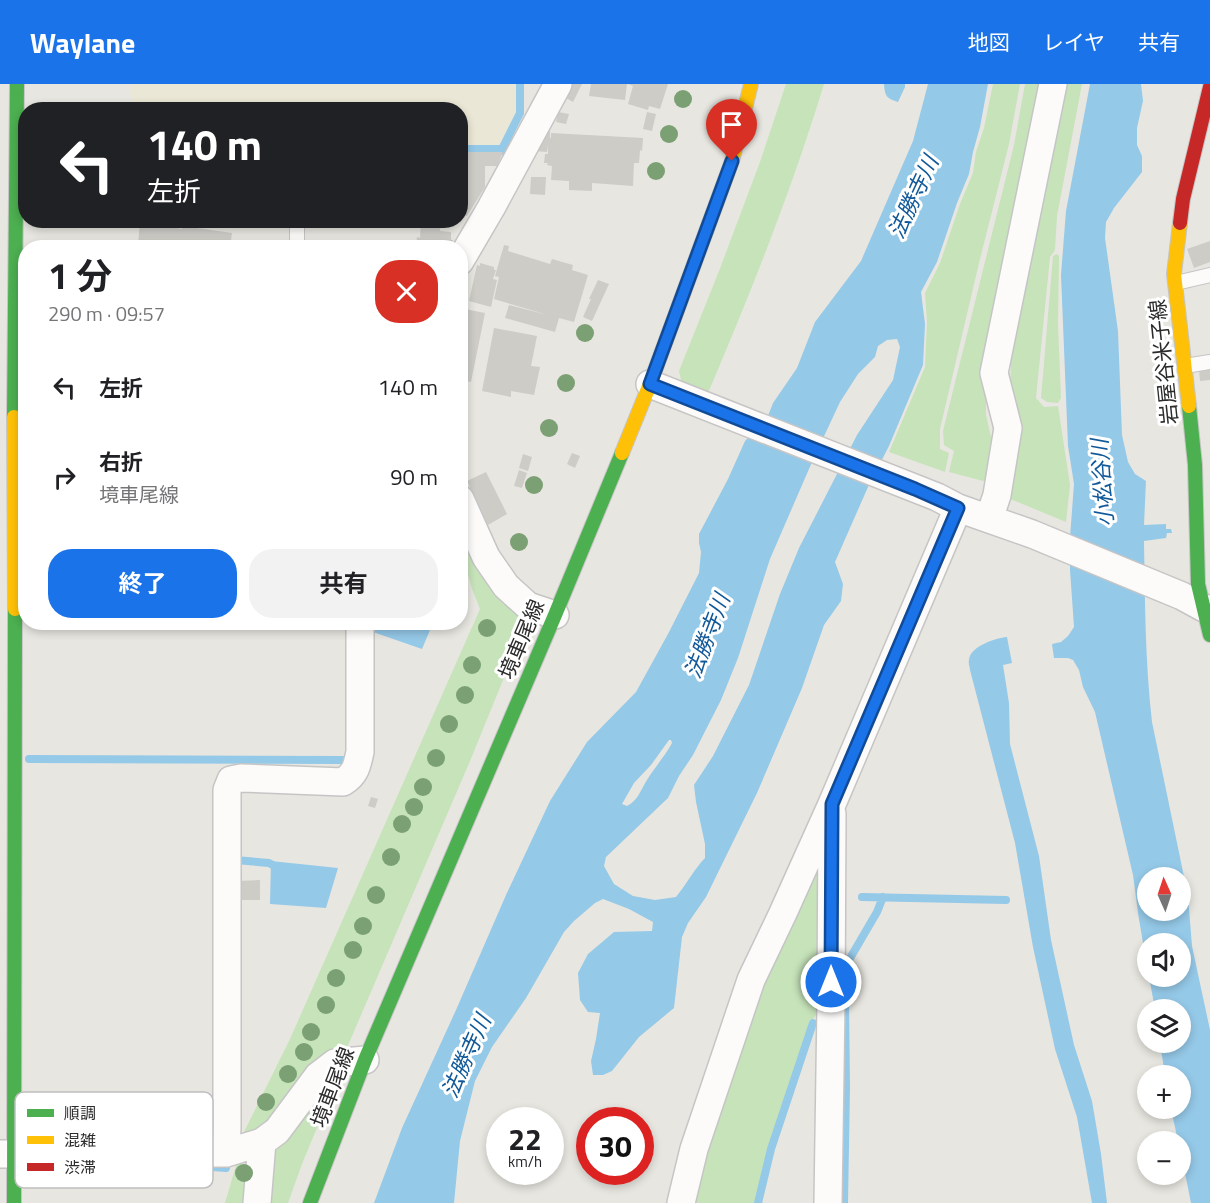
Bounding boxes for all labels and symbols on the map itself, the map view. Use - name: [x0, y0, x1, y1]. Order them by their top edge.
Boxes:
- pin: [706, 99, 757, 161]
- water label: 法勝寺川: [879, 148, 948, 244]
- street label: 岩屋谷米子線: [1141, 298, 1185, 426]
- water label: 小松谷川: [1082, 436, 1122, 528]
- water label: 法勝寺川: [675, 587, 739, 683]
- street label: 境車尾線: [490, 594, 552, 684]
- north arrow: [1137, 867, 1191, 921]
- position arrow: [799, 950, 863, 1014]
- water label: 法勝寺川: [433, 1007, 500, 1103]
- street label: 境車尾線: [302, 1042, 362, 1132]
- legend: [15, 1092, 213, 1188]
- text: 順調: [64, 1101, 96, 1125]
- speed limit sign: 30: [576, 1107, 654, 1185]
- text: 混雑: [64, 1128, 96, 1152]
- text: 渋滞: [64, 1155, 96, 1179]

